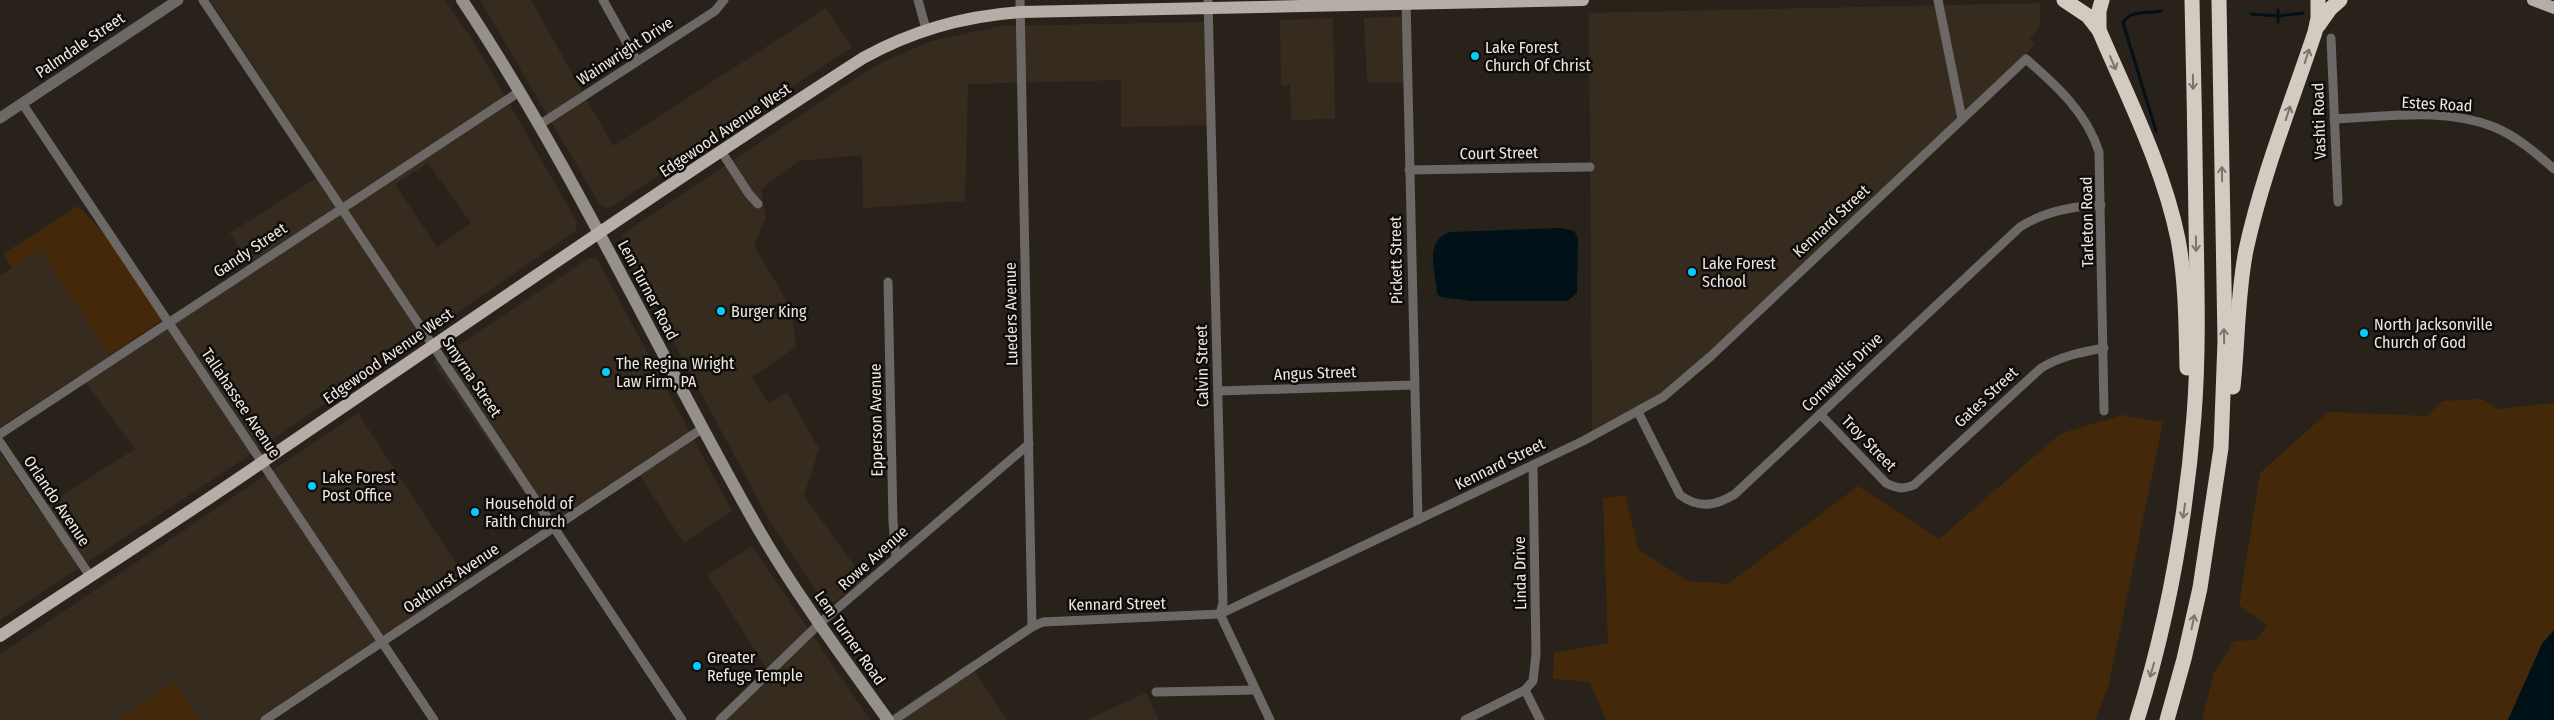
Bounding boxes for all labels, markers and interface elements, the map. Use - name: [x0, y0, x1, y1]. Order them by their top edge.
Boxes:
- street label: Palmdale Street: [32, 8, 129, 82]
- street label: Wainwright Drive: [573, 13, 677, 89]
- place label: Lake Forest Church Of Christ: [1485, 38, 1591, 75]
- one-way arrow: [2302, 48, 2312, 64]
- marker: Lake Forest Church Of Christ: [1469, 50, 1481, 62]
- one-way arrow: [2109, 55, 2119, 70]
- one-way arrow: [2189, 74, 2198, 90]
- street label: Edgewood Avenue West: [656, 79, 795, 181]
- street label: Vashti Road: [2308, 82, 2330, 160]
- street label: Estes Road: [2401, 93, 2473, 115]
- one-way arrow: [2283, 106, 2293, 122]
- street label: Court Street: [1460, 143, 1539, 163]
- one-way arrow: [2217, 166, 2227, 182]
- street label: Tarleton Road: [2077, 176, 2097, 268]
- street label: Kennard Street: [1789, 180, 1874, 261]
- street label: Pickett Street: [1386, 215, 1406, 304]
- street label: Gandy Street: [210, 218, 291, 281]
- one-way arrow: [2191, 236, 2201, 252]
- street label: Lem Turner Road: [614, 237, 682, 343]
- place label: Lake Forest School: [1702, 254, 1777, 291]
- street label: Lueders Avenue: [1001, 262, 1021, 366]
- marker: Lake Forest School: [1686, 266, 1698, 278]
- place label: Burger King: [731, 302, 807, 321]
- street label: Edgewood Avenue West: [319, 304, 457, 408]
- marker: Burger King: [715, 305, 727, 317]
- place label: North Jacksonville Church of God: [2374, 315, 2493, 352]
- street label: Calvin Street: [1192, 324, 1212, 407]
- marker: North Jacksonville Church of God: [2358, 327, 2370, 339]
- street label: Cornwallis Drive: [1798, 329, 1886, 415]
- one-way arrow: [2220, 329, 2229, 345]
- street label: Smyrna Street: [438, 333, 506, 421]
- street label: Tallahassee Avenue: [197, 345, 285, 461]
- place label: The Regina Wright Law Firm, PA: [616, 354, 735, 391]
- street label: Angus Street: [1273, 362, 1357, 384]
- street label: Gates Street: [1950, 362, 2022, 431]
- street label: Epperson Avenue: [866, 363, 886, 477]
- marker: The Regina Wright Law Firm, PA: [600, 366, 612, 378]
- street label: Troy Street: [1838, 411, 1901, 476]
- street label: Kennard Street: [1452, 434, 1549, 494]
- street label: Orlando Avenue: [20, 452, 94, 550]
- place label: Lake Forest Post Office: [322, 468, 397, 505]
- marker: Lake Forest Post Office: [306, 480, 318, 492]
- place label: Household of Faith Church: [485, 494, 574, 531]
- one-way arrow: [2179, 503, 2189, 519]
- marker: Household of Faith Church: [469, 506, 481, 518]
- street label: Rowe Avenue: [834, 522, 912, 594]
- street label: Linda Drive: [1510, 536, 1530, 610]
- street label: Oakhurst Avenue: [400, 539, 503, 617]
- street label: Lem Turner Road: [811, 587, 889, 689]
- street label: Kennard Street: [1068, 594, 1167, 614]
- one-way arrow: [2189, 615, 2198, 631]
- place label: Greater Refuge Temple: [707, 648, 803, 685]
- marker: Greater Refuge Temple: [691, 660, 703, 672]
- one-way arrow: [2146, 662, 2156, 678]

